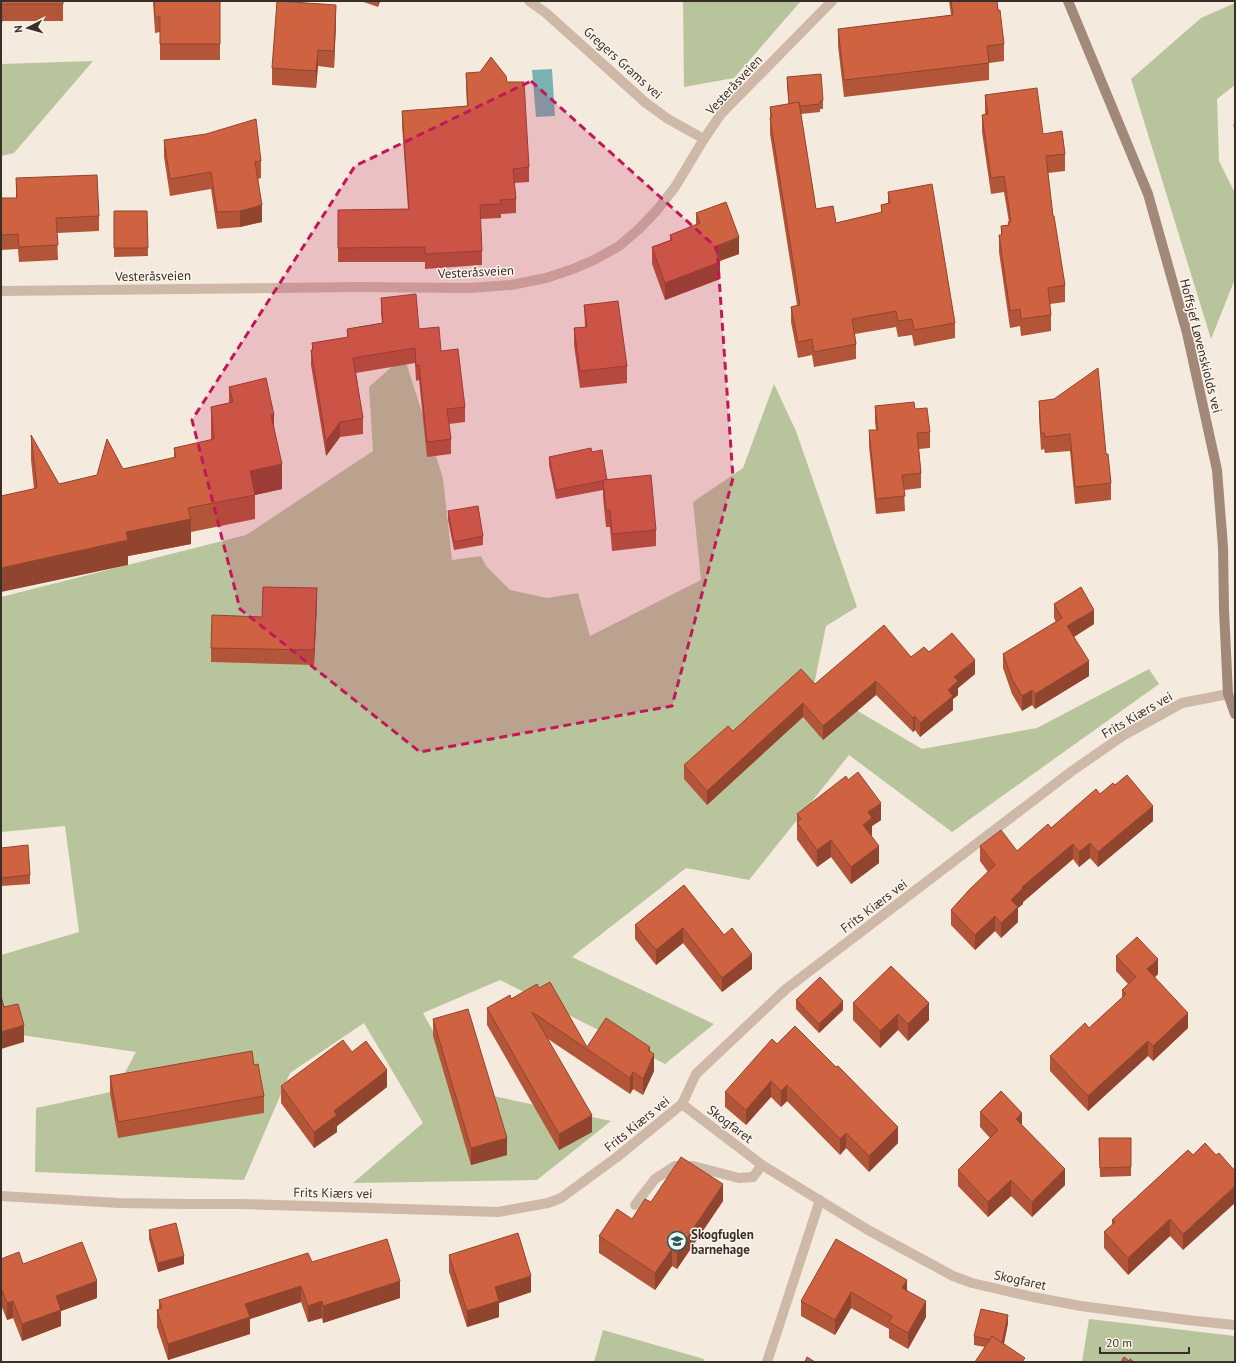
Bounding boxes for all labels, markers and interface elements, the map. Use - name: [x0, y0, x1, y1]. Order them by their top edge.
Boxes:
- north arrow: [8, 8, 48, 48]
- street label: Gregers Grams vei: [580, 23, 666, 103]
- text: N: [11, 25, 25, 33]
- street label: Vesteråsveien: [701, 51, 766, 119]
- street label: Vesteråsveien: [437, 262, 514, 283]
- street label: Vesteråsveien: [114, 267, 191, 285]
- street label: Hoffsjef Løvenskiolds vei: [1176, 277, 1226, 415]
- street label: Frits Kiærs vei: [1098, 688, 1176, 742]
- street label: Frits Kiærs vei: [837, 875, 911, 937]
- street label: Frits Kiærs vei: [601, 1092, 673, 1156]
- street label: Skogfaret: [704, 1101, 757, 1147]
- street label: Frits Kiærs vei: [293, 1184, 373, 1202]
- place label: Skogfuglen barnehage: [691, 1226, 754, 1258]
- school or university icon: Skogfuglen barnehage: [666, 1230, 688, 1252]
- street label: Skogfaret: [992, 1266, 1048, 1294]
- scale bar: [1100, 1329, 1189, 1355]
- text: 20 m: [1106, 1335, 1132, 1350]

